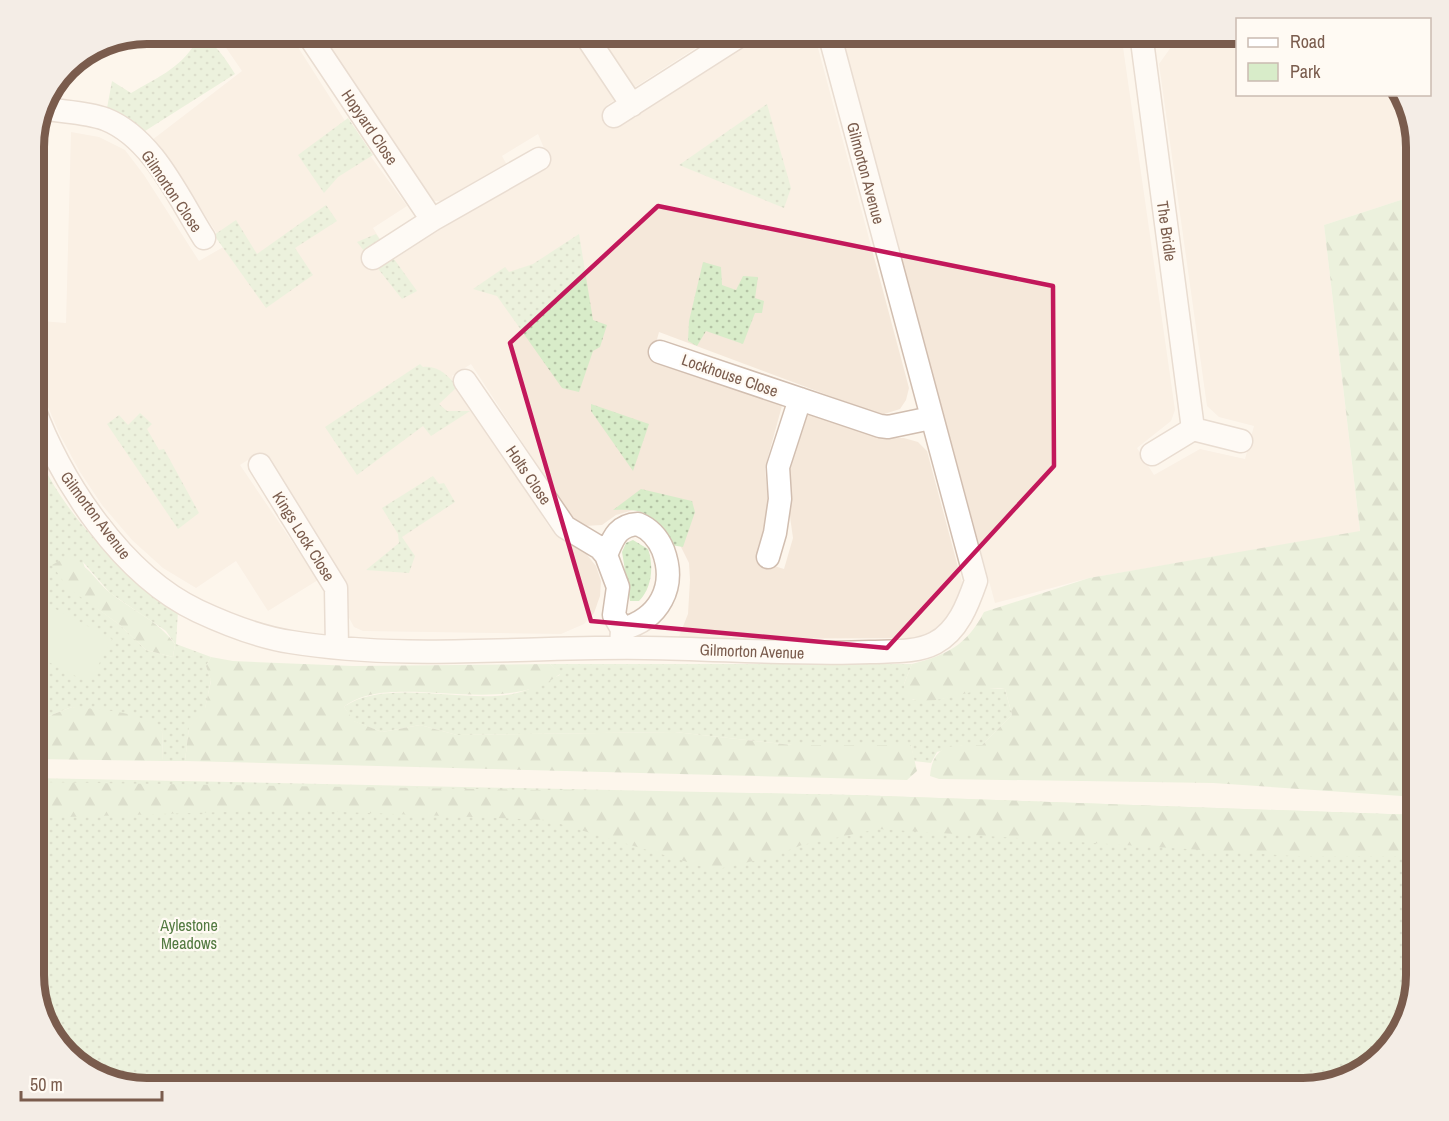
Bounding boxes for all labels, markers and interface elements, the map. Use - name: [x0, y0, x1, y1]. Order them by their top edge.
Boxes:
- legend: [1236, 18, 1431, 96]
- text: Road: [1290, 29, 1325, 54]
- text: Park: [1290, 59, 1321, 84]
- street label: Hopyard Close: [337, 85, 403, 169]
- street label: Gilmorton Avenue: [842, 120, 890, 226]
- street label: Gilmorton Close: [136, 146, 208, 236]
- street label: The Bridle: [1152, 199, 1182, 263]
- street label: Lockhouse Close: [679, 348, 781, 402]
- street label: Holts Close: [501, 441, 557, 509]
- street label: Gilmorton Avenue: [56, 467, 136, 563]
- street label: Kings Lock Close: [268, 487, 340, 585]
- street label: Gilmorton Avenue: [699, 638, 805, 664]
- park label: Aylestone Meadows: [159, 914, 218, 954]
- scale bar: [21, 1064, 162, 1102]
- text: 50 m: [30, 1072, 63, 1097]

